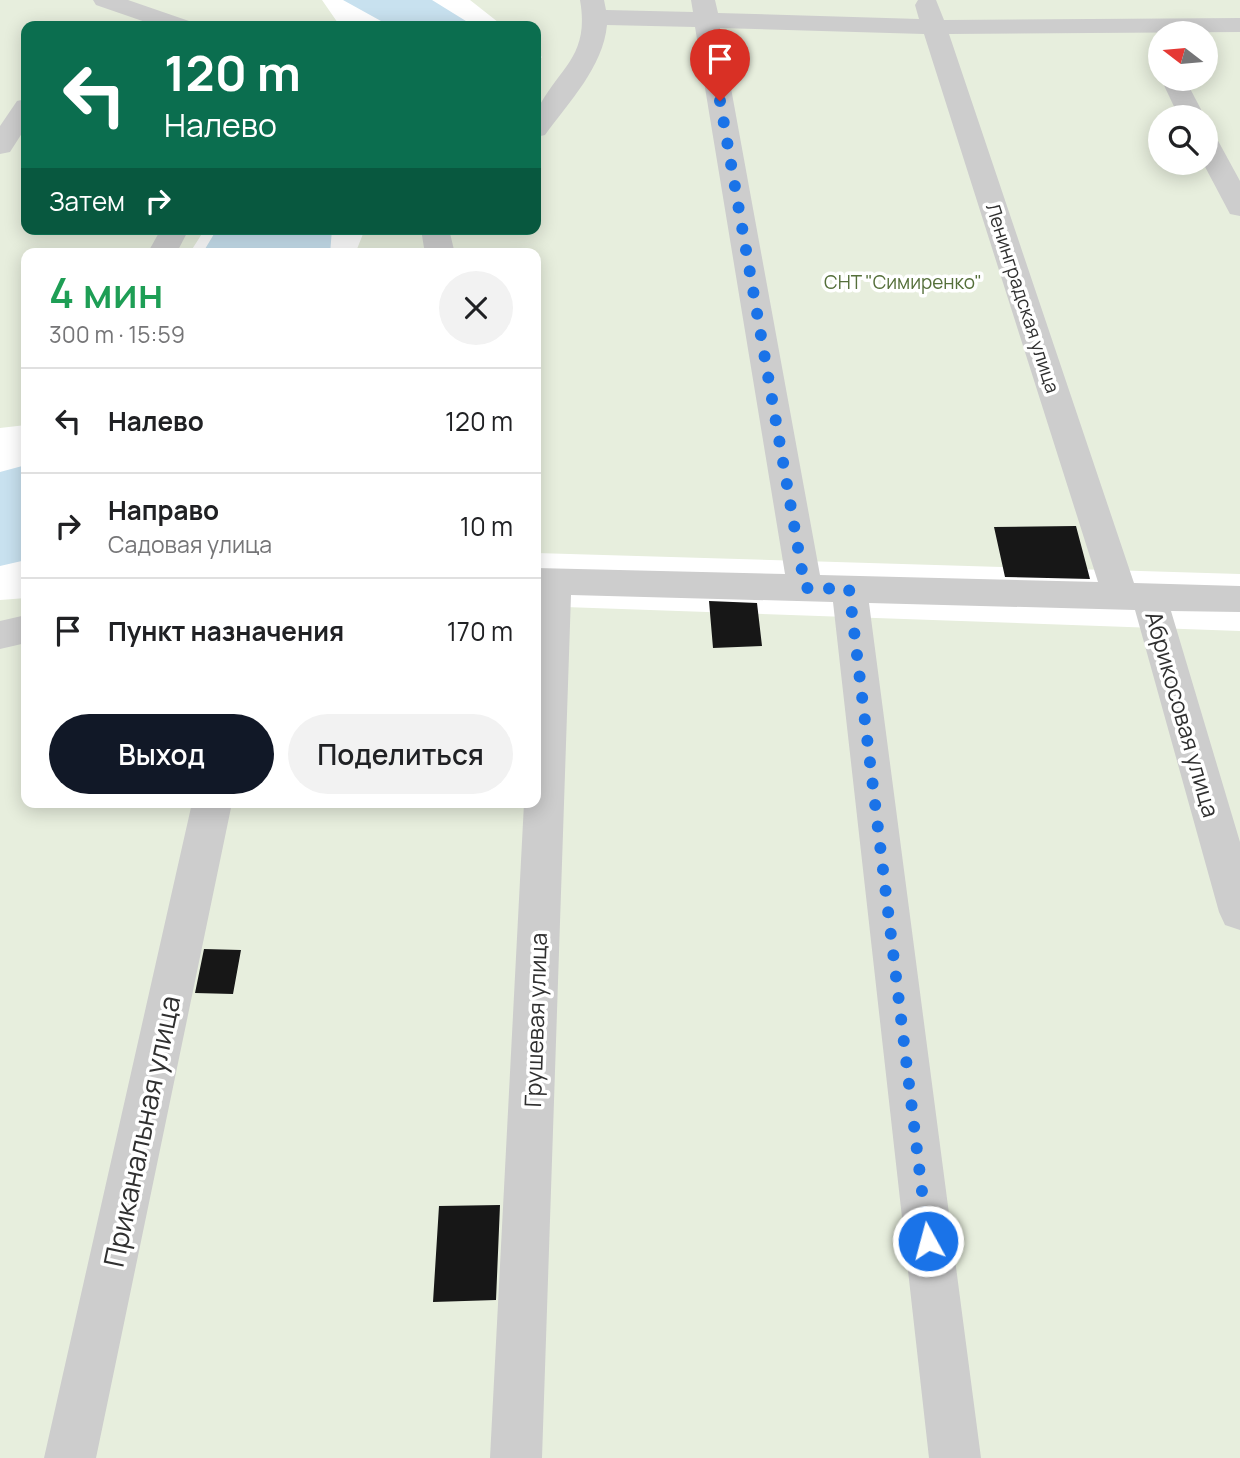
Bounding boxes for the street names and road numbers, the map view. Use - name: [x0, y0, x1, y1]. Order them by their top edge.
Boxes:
- street label: Ленинградская улица: [980, 200, 1066, 396]
- street label: Абрикосовая улица: [1138, 607, 1228, 821]
- street label: Грушевая улица: [516, 932, 554, 1108]
- street label: Приканальная улица: [94, 992, 188, 1270]

